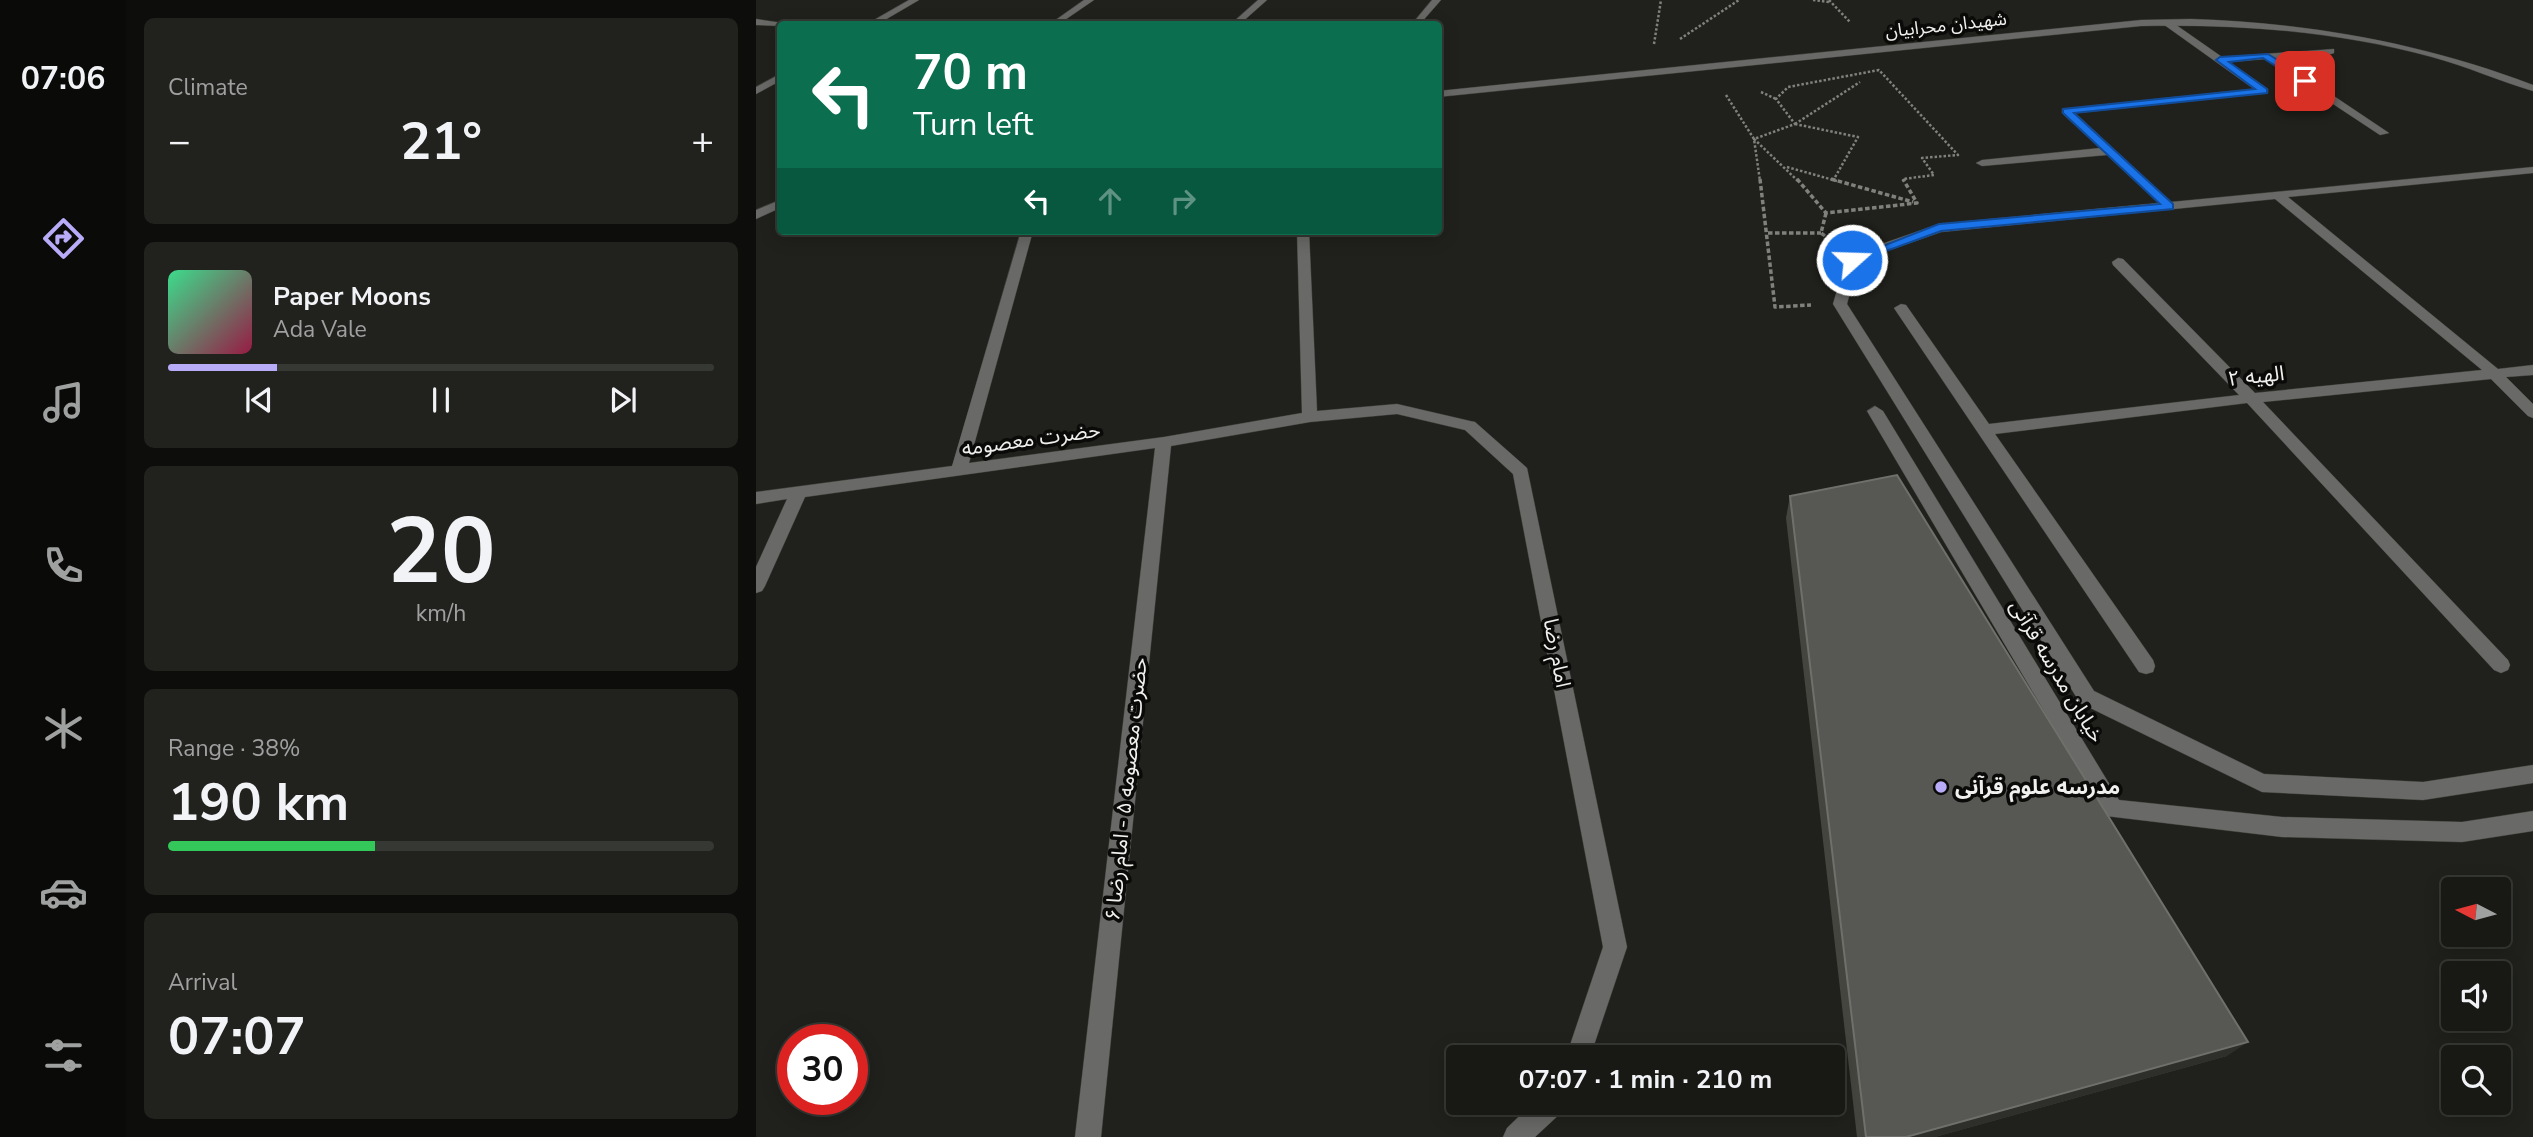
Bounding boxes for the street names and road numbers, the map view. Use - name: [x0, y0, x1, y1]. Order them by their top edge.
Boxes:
- street label: شهیدان محرابیان: [1884, 7, 2008, 43]
- street label: الهیه ۲: [2226, 359, 2286, 393]
- street label: حضرت معصومه: [960, 415, 1102, 463]
- street label: خیابان مدرسه قرآنی: [2003, 594, 2111, 748]
- street label: امام رضا: [1535, 616, 1577, 690]
- street label: حضرت معصومه ۵ - امام رضا ۶: [1098, 656, 1156, 922]

